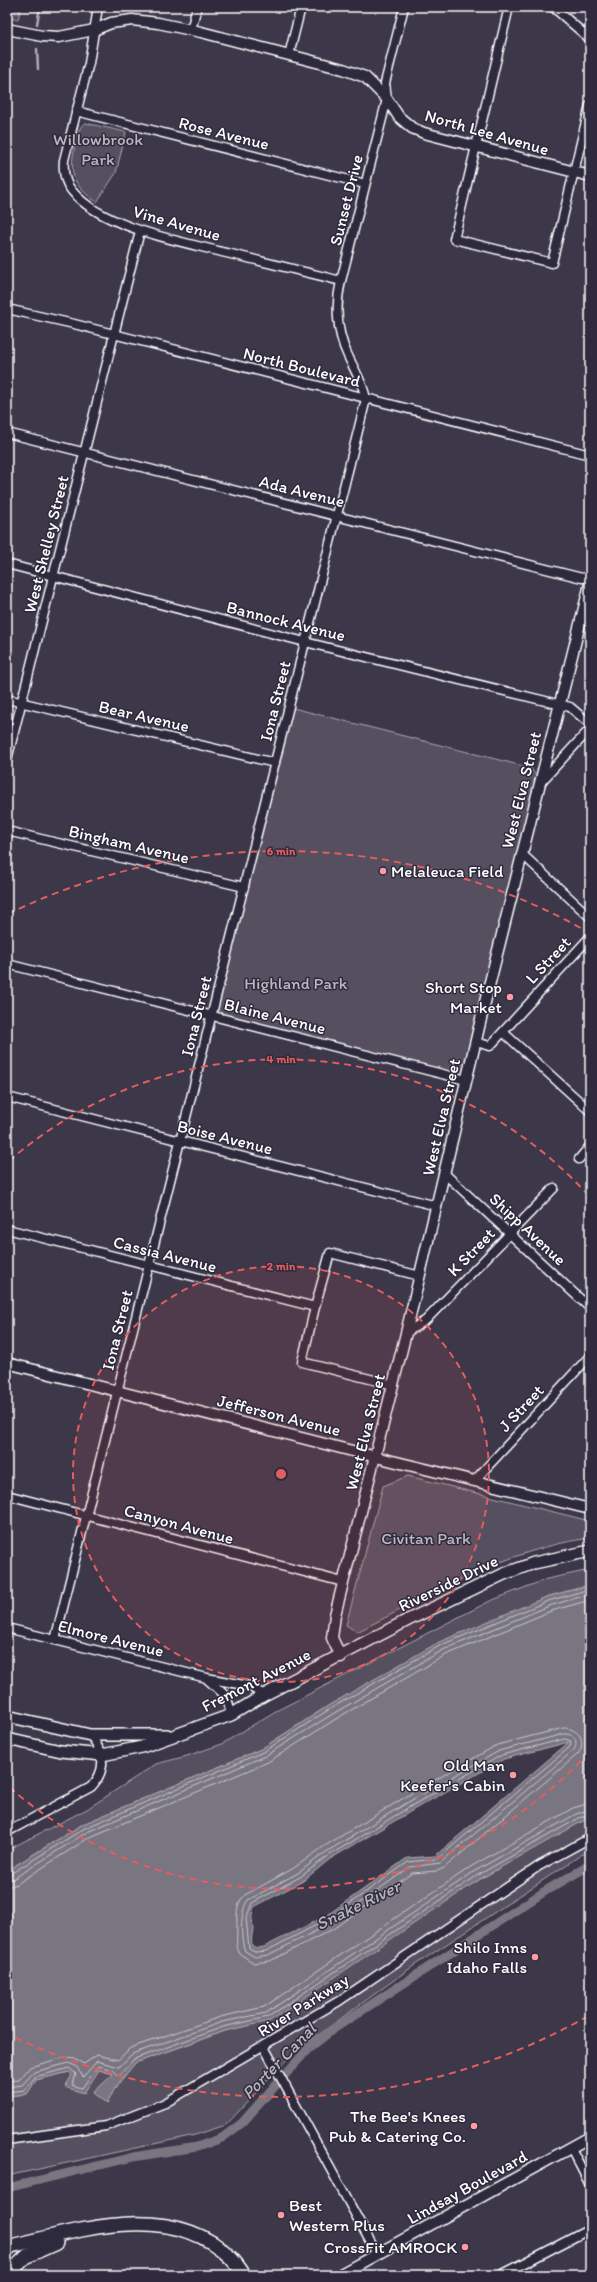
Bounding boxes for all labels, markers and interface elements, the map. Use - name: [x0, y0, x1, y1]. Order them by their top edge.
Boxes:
- street label: North Lee Avenue: [423, 105, 551, 159]
- street label: Rose Avenue: [177, 112, 271, 154]
- park label: Willowbrook Park: [53, 129, 143, 169]
- street label: Sunset Drive: [325, 153, 367, 247]
- street label: Vine Avenue: [131, 201, 223, 245]
- street label: North Boulevard: [241, 343, 363, 391]
- street label: Ada Avenue: [257, 471, 347, 511]
- street label: West Shelley Street: [19, 473, 73, 615]
- street label: Bannock Avenue: [224, 597, 348, 645]
- street label: Iona Street: [255, 659, 295, 743]
- street label: Bear Avenue: [97, 696, 191, 736]
- street label: West Elva Street: [497, 729, 545, 851]
- street label: Bingham Avenue: [67, 820, 191, 868]
- text: 6 min: [267, 844, 296, 858]
- place label: Melaleuca Field: [391, 861, 503, 881]
- marker: Melaleuca Field: [378, 866, 388, 876]
- street label: L Street: [521, 932, 575, 988]
- park label: Highland Park: [244, 973, 348, 993]
- street label: Iona Street: [176, 974, 216, 1058]
- place label: Short Stop Market: [425, 977, 502, 1017]
- marker: Short Stop Market: [505, 992, 515, 1002]
- street label: Blaine Avenue: [222, 994, 328, 1038]
- text: 4 min: [266, 1052, 296, 1066]
- street label: West Elva Street: [418, 1056, 464, 1178]
- street label: Boise Avenue: [175, 1115, 275, 1159]
- street label: Shipp Avenue: [486, 1188, 570, 1270]
- street label: K Street: [443, 1224, 499, 1280]
- street label: Cassia Avenue: [111, 1231, 219, 1277]
- text: 2 min: [267, 1259, 296, 1273]
- street label: Iona Street: [97, 1288, 137, 1372]
- street label: West Elva Street: [341, 1371, 389, 1493]
- street label: J Street: [494, 1380, 548, 1436]
- street label: Jefferson Avenue: [215, 1390, 343, 1440]
- centre of rings: [274, 1467, 288, 1481]
- street label: Canyon Avenue: [122, 1500, 236, 1548]
- park label: Civitan Park: [381, 1528, 471, 1548]
- street label: Riverside Drive: [395, 1550, 501, 1616]
- street label: Elmore Avenue: [56, 1615, 166, 1661]
- street label: Fremont Avenue: [198, 1644, 314, 1716]
- place label: Old Man Keefer's Cabin: [400, 1755, 505, 1795]
- marker: Old Man Keefer's Cabin: [508, 1770, 518, 1780]
- water label: Snake River: [312, 1874, 405, 1935]
- place label: Shilo Inns Idaho Falls: [447, 1937, 527, 1977]
- marker: Shilo Inns Idaho Falls: [530, 1952, 540, 1962]
- street label: River Parkway: [254, 1969, 352, 2041]
- water label: Porter Canal: [237, 2017, 322, 2104]
- place label: The Bee's Knees Pub & Catering Co.: [329, 2106, 466, 2146]
- marker: The Bee's Knees Pub & Catering Co.: [469, 2121, 479, 2131]
- street label: Lindsay Boulevard: [404, 2146, 530, 2228]
- place label: Best Western Plus: [289, 2195, 385, 2235]
- marker: Best Western Plus: [276, 2210, 286, 2220]
- place label: CrossFit AMROCK: [324, 2237, 457, 2257]
- marker: CrossFit AMROCK: [460, 2242, 470, 2252]

